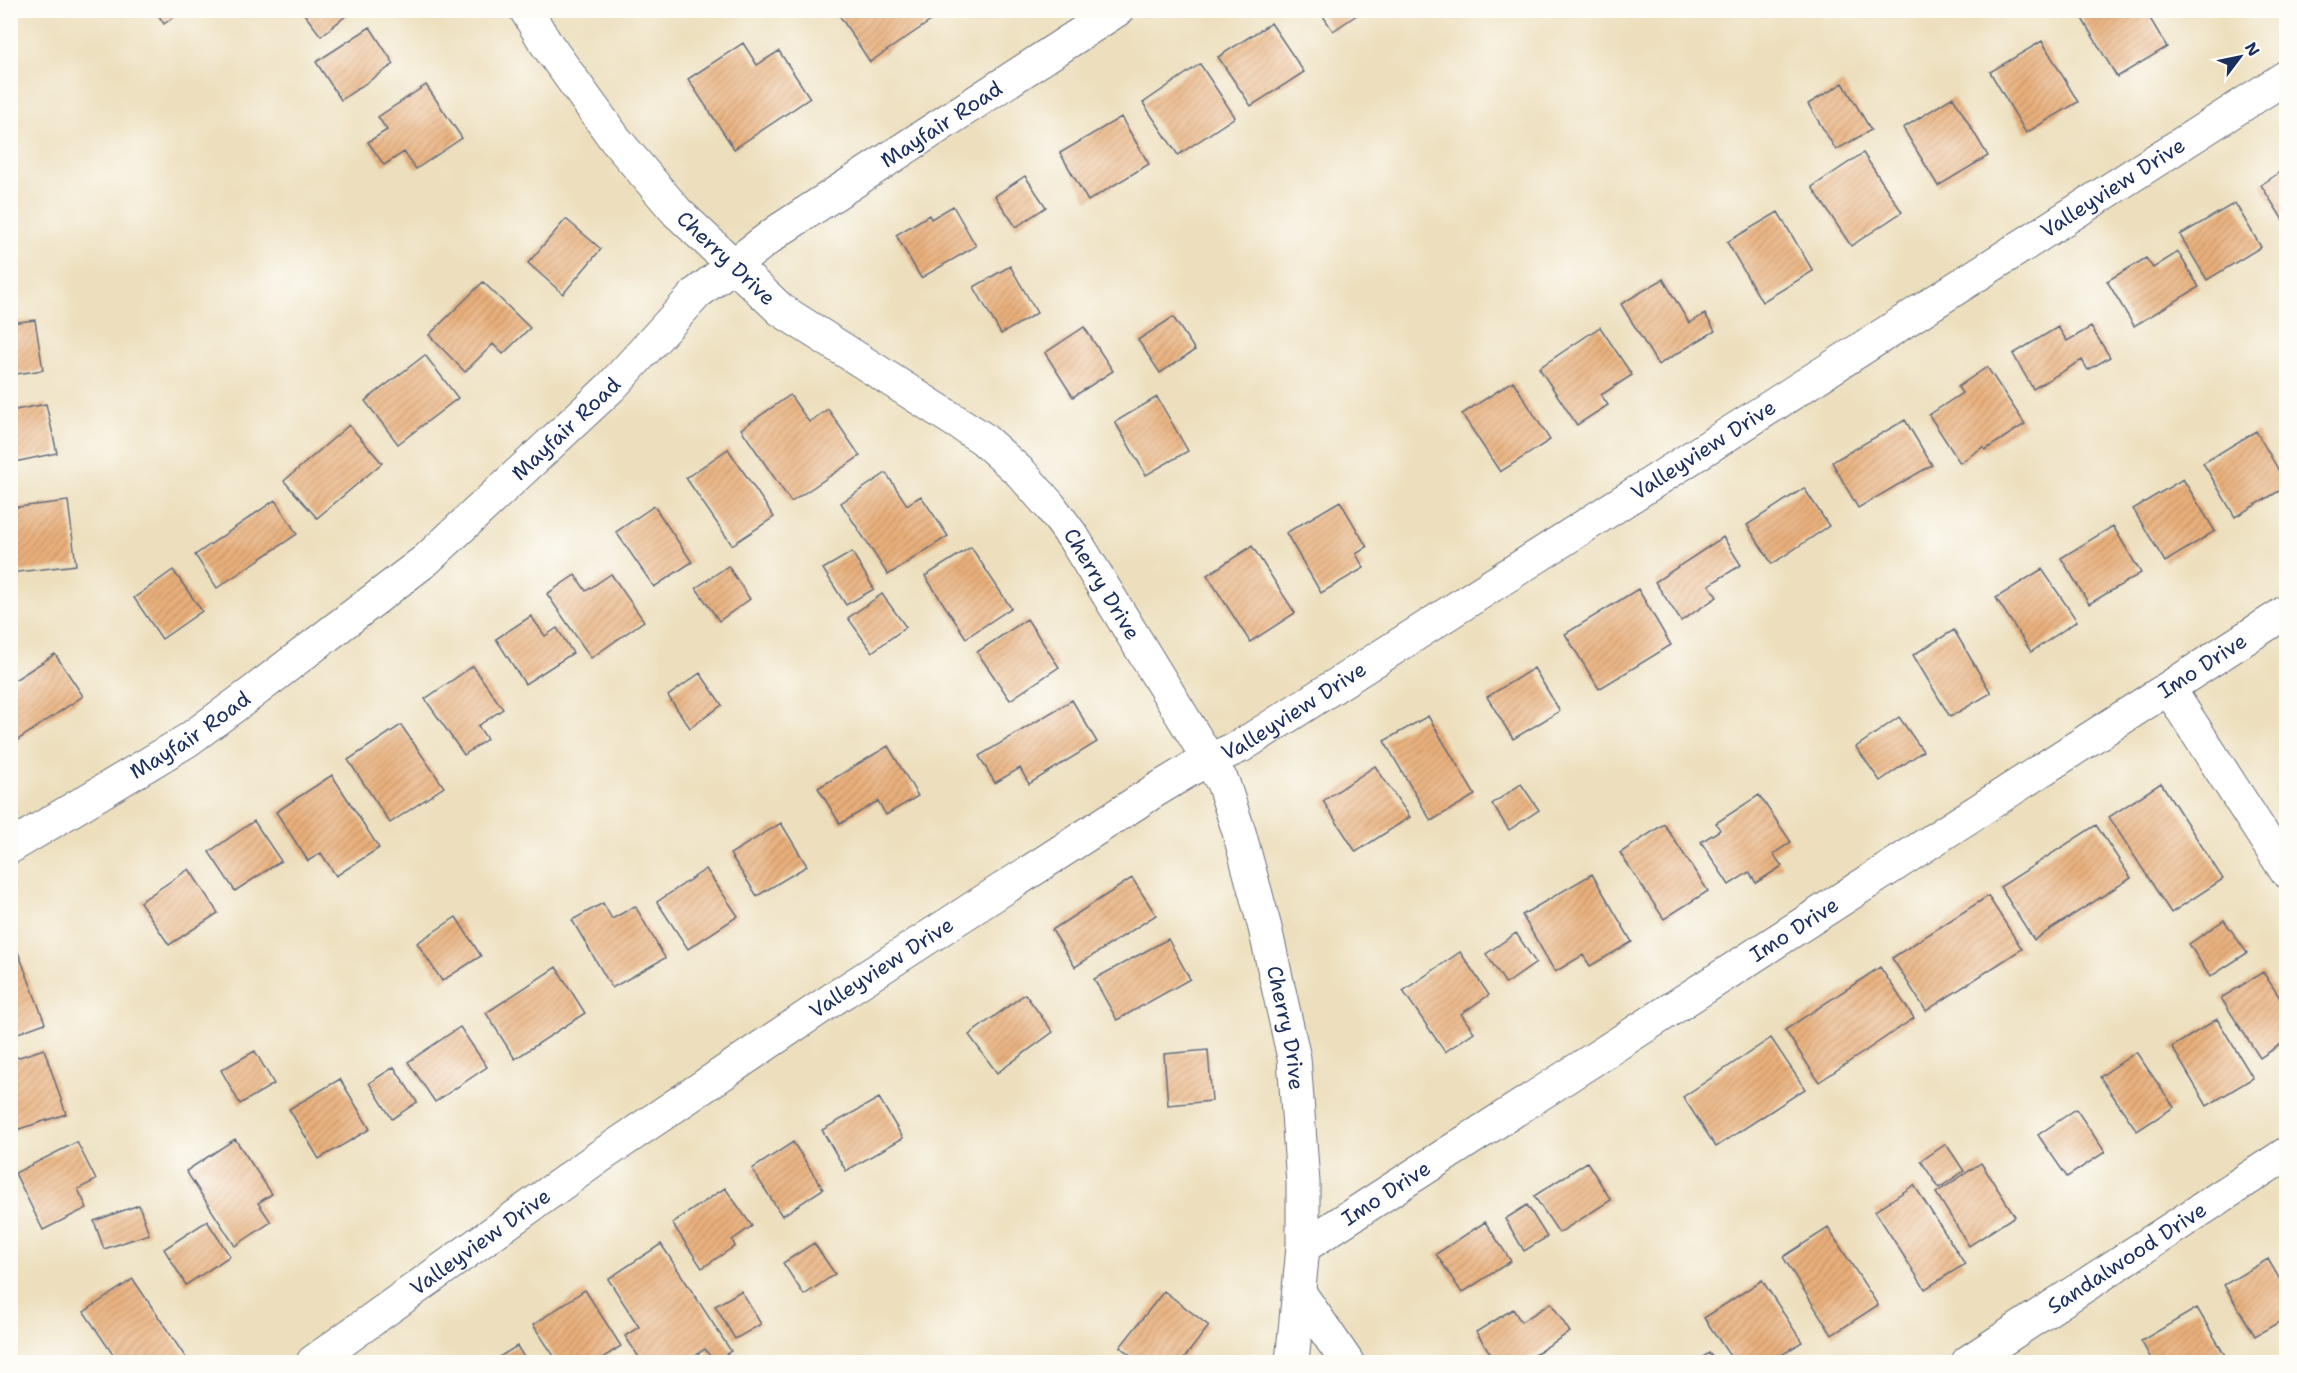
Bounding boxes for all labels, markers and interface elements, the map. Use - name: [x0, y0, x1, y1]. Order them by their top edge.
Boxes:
- north arrow: [2210, 27, 2270, 87]
- text: N: [2240, 38, 2265, 60]
- street label: Mayfair Road: [875, 74, 1008, 174]
- street label: Valleyview Drive: [2035, 131, 2191, 245]
- street label: Cherry Drive: [670, 205, 782, 312]
- street label: Mayfair Road: [506, 371, 627, 487]
- street label: Valleyview Drive: [1626, 393, 1781, 507]
- street label: Cherry Drive: [1057, 522, 1147, 645]
- street label: Imo Drive: [2153, 627, 2252, 705]
- street label: Valleyview Drive: [1217, 655, 1372, 767]
- street label: Mayfair Road: [125, 685, 256, 786]
- street label: Imo Drive: [1745, 891, 1844, 969]
- street label: Valleyview Drive: [804, 911, 959, 1025]
- street label: Cherry Drive: [1260, 963, 1310, 1091]
- street label: Imo Drive: [1336, 1154, 1436, 1232]
- street label: Valleyview Drive: [405, 1182, 556, 1302]
- street label: Sandalwood Drive: [2042, 1196, 2212, 1320]

